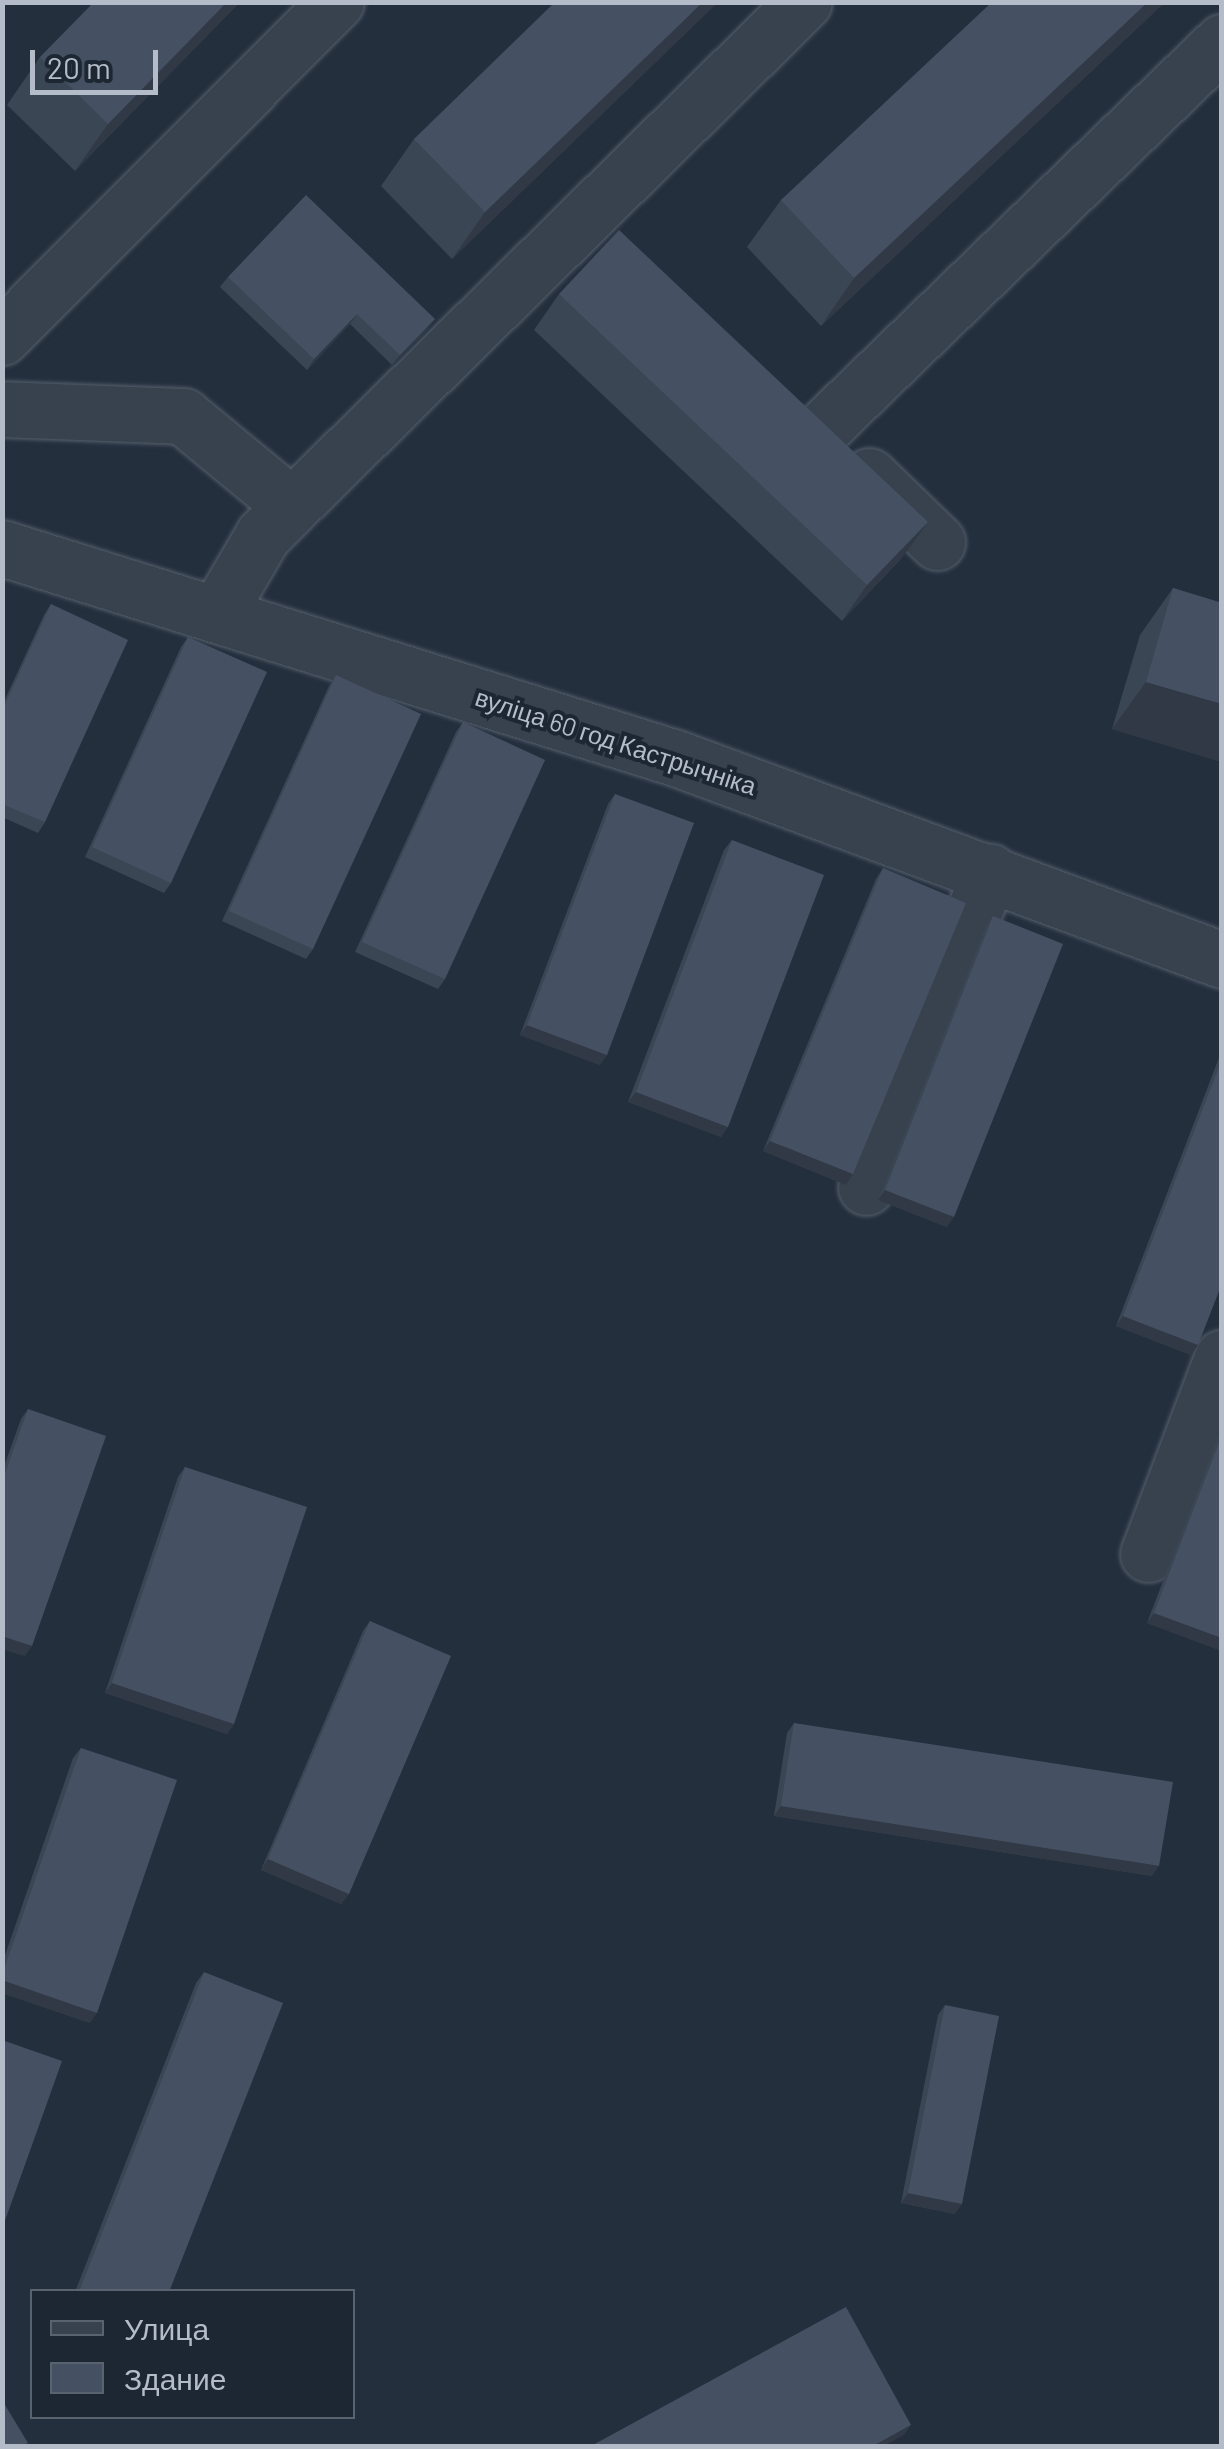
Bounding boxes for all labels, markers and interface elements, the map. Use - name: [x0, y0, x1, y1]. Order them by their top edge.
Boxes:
- scale bar: [35, 30, 162, 92]
- text: 20 m: [47, 49, 111, 85]
- street label: вуліца 60 год Кастрычніка: [472, 681, 760, 801]
- legend: [30, 2289, 355, 2419]
- text: Улица: [124, 2310, 209, 2346]
- text: Здание: [124, 2360, 226, 2396]

